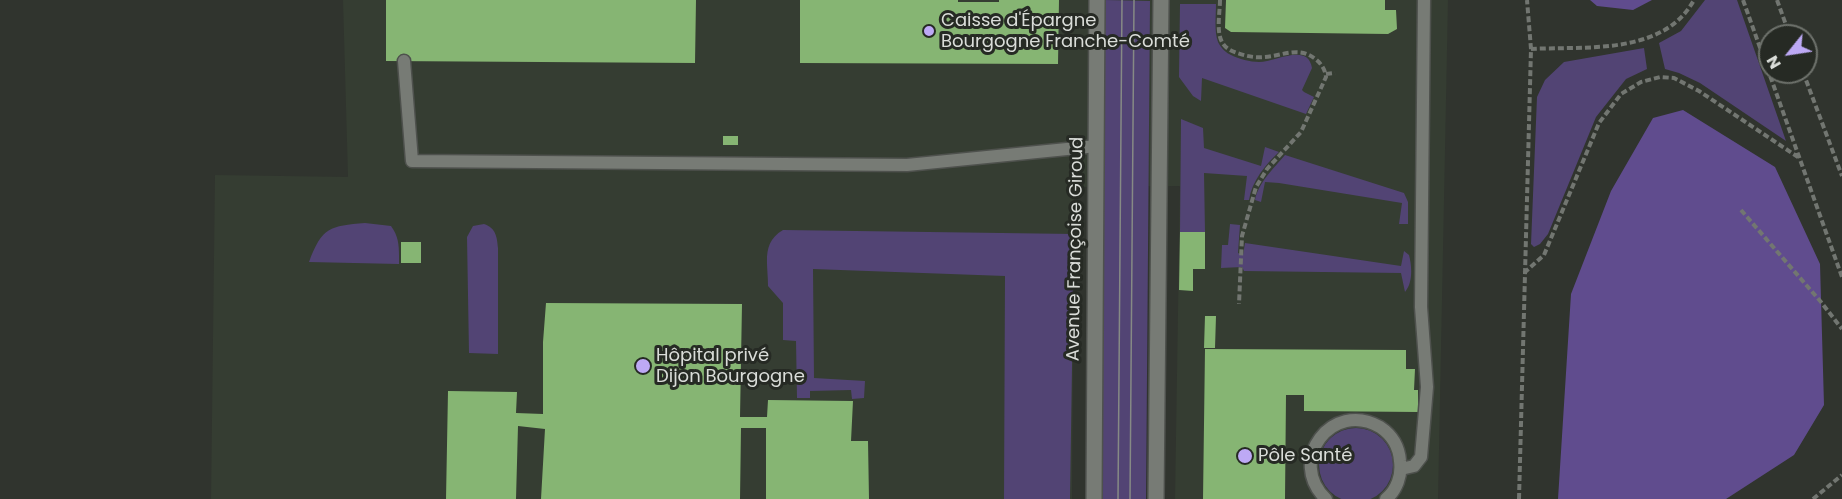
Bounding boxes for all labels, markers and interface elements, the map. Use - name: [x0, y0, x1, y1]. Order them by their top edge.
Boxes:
- place label: Caisse d'Épargne Bourgogne Franche-Comté: [941, 10, 1190, 52]
- marker: Caisse d'Épargne Bourgogne Franche-Comté: [922, 24, 936, 38]
- north arrow: [1758, 24, 1818, 84]
- text: N: [1761, 51, 1787, 73]
- street label: Avenue Françoise Giroud: [1063, 137, 1089, 361]
- place label: Hôpital privé Dijon Bourgogne: [656, 345, 805, 388]
- marker: Hôpital privé Dijon Bourgogne: [634, 357, 652, 375]
- place label: Pôle Santé: [1258, 445, 1352, 467]
- marker: Pôle Santé: [1236, 447, 1254, 465]

